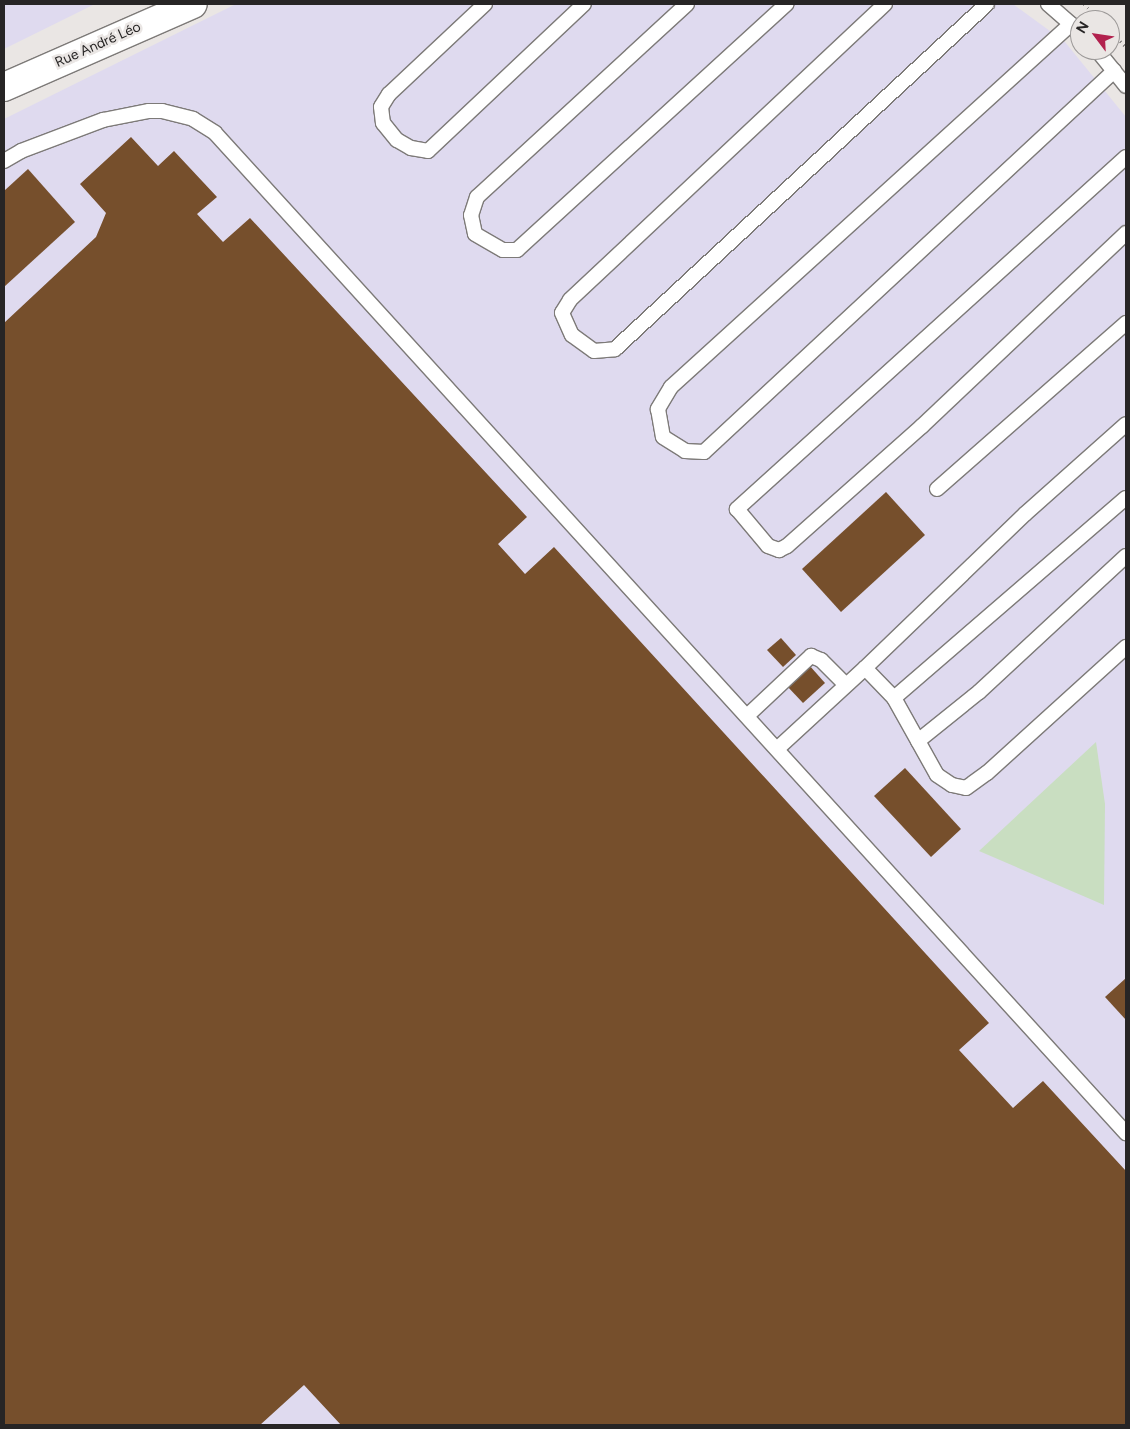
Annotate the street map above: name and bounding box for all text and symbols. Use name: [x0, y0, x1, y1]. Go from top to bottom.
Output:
north arrow: [1070, 10, 1120, 60]
street label: Rue André Léo: [53, 19, 143, 71]
text: N: [1072, 19, 1093, 37]

